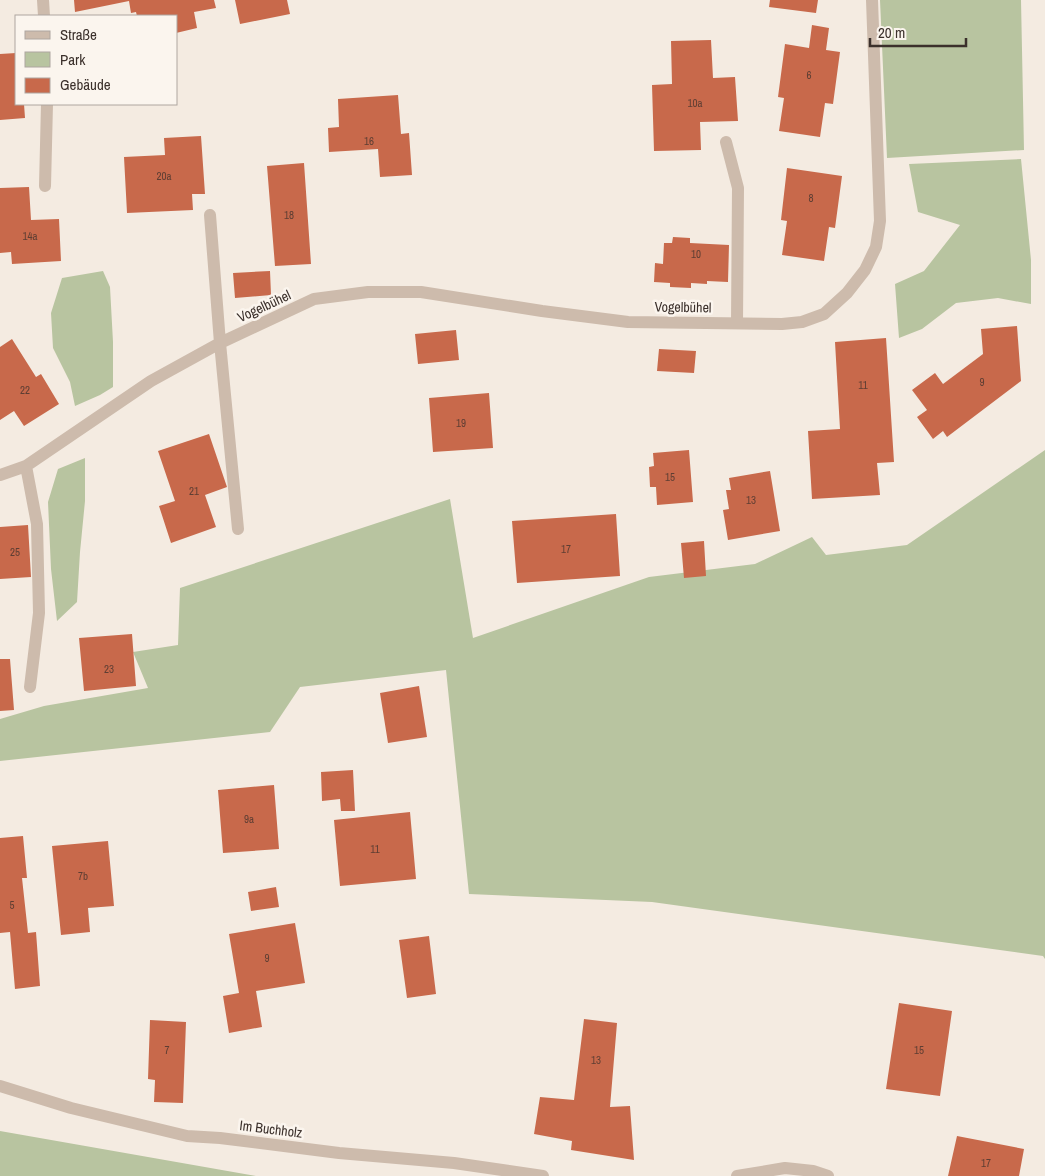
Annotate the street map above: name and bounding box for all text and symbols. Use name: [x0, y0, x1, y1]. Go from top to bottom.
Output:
legend: [15, 15, 178, 105]
scale bar: [870, 15, 966, 47]
text: 20 m: [878, 22, 905, 43]
text: Straße: [60, 24, 97, 45]
text: Park: [60, 49, 86, 70]
house number: 6: [806, 68, 812, 82]
text: Gebäude: [60, 74, 111, 95]
house number: 10a: [687, 96, 703, 110]
house number: 16: [364, 134, 374, 148]
house number: 20a: [156, 169, 172, 183]
house number: 8: [808, 191, 814, 205]
house number: 18: [284, 208, 294, 222]
house number: 14a: [22, 229, 38, 243]
house number: 10: [691, 247, 701, 261]
street label: Vogelbühel: [234, 286, 294, 326]
street label: Vogelbühel: [654, 298, 712, 316]
house number: 9: [979, 375, 985, 389]
house number: 11: [858, 378, 868, 392]
house number: 22: [20, 383, 30, 397]
house number: 19: [456, 416, 466, 430]
house number: 15: [665, 470, 675, 484]
house number: 21: [189, 484, 199, 498]
house number: 13: [746, 493, 756, 507]
house number: 17: [561, 542, 571, 556]
house number: 25: [10, 545, 20, 559]
house number: 23: [104, 662, 114, 676]
house number: 9a: [244, 812, 254, 826]
house number: 11: [370, 842, 380, 856]
house number: 7b: [78, 869, 88, 883]
house number: 5: [9, 898, 15, 912]
house number: 9: [264, 951, 270, 965]
house number: 7: [164, 1043, 170, 1057]
house number: 15: [914, 1043, 924, 1057]
house number: 13: [591, 1053, 601, 1067]
street label: Im Buchholz: [239, 1116, 304, 1142]
house number: 17: [981, 1156, 991, 1170]

